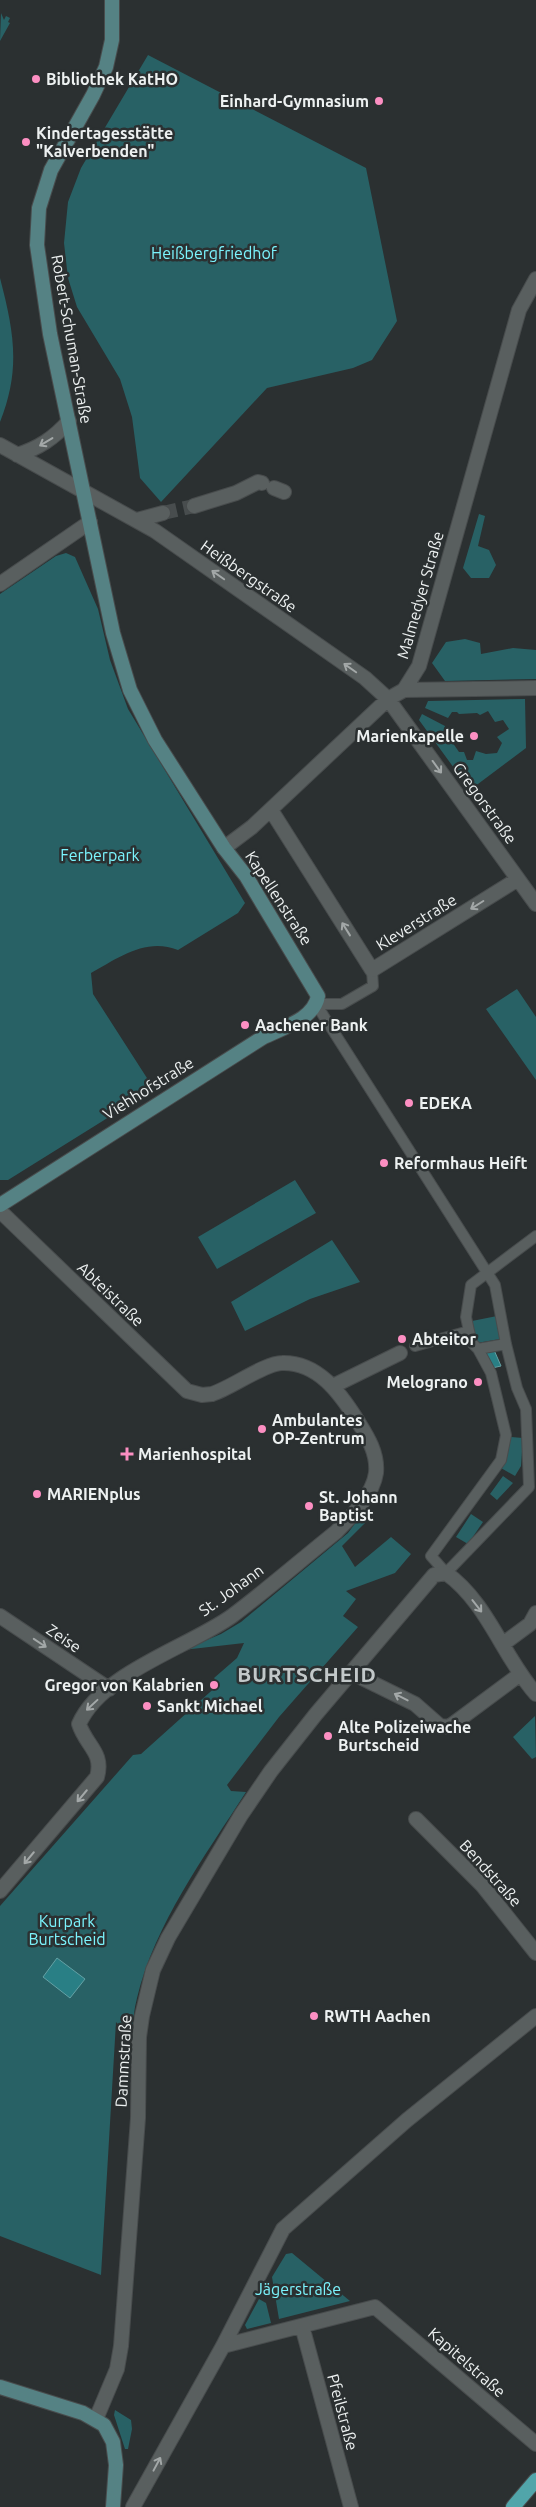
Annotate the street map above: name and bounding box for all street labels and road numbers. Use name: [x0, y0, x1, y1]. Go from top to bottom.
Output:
street label: Robert-Schuman-Straße: [48, 253, 96, 425]
street label: Malmedyer Straße: [393, 529, 447, 661]
street label: Heißbergstraße: [198, 536, 300, 616]
street label: Gregorstraße: [449, 759, 521, 847]
street label: Kapellenstraße: [242, 848, 316, 948]
street label: Kleverstraße: [372, 890, 460, 954]
street label: Viehhofstraße: [100, 1053, 196, 1123]
street label: Abteistraße: [74, 1258, 148, 1330]
street label: St. Johann: [195, 1561, 267, 1619]
street label: Zeise: [43, 1620, 85, 1656]
street label: Bendstraße: [456, 1836, 526, 1910]
street label: Dammstraße: [112, 2014, 134, 2108]
street label: Kapitelstraße: [425, 2324, 509, 2400]
street label: Pfeilstraße: [324, 2372, 362, 2452]

